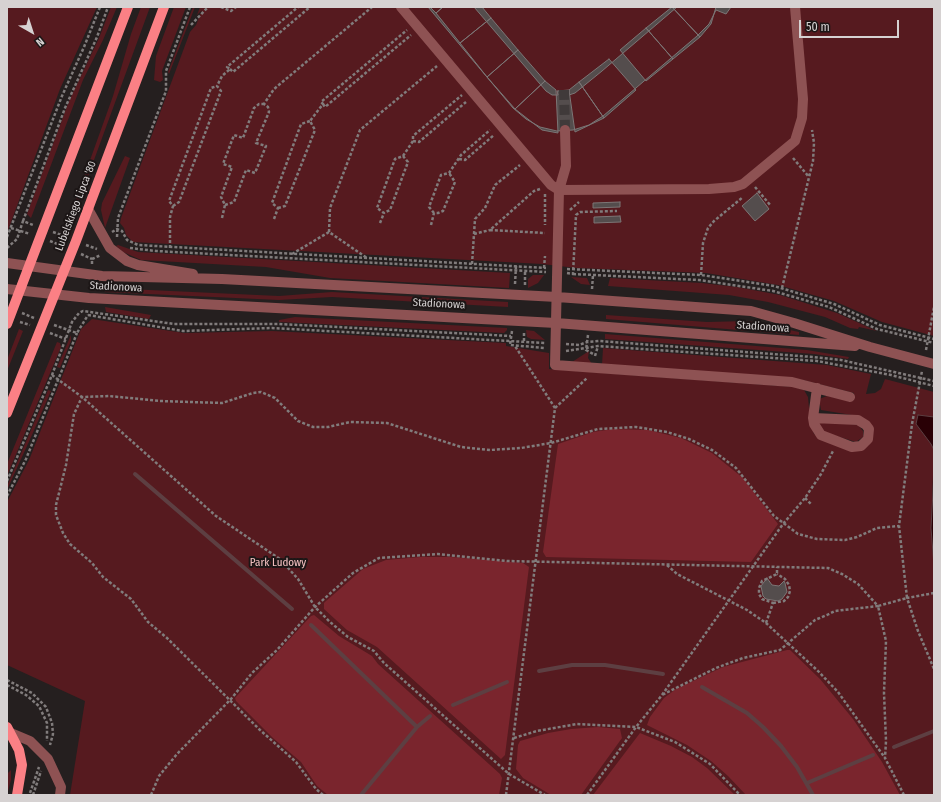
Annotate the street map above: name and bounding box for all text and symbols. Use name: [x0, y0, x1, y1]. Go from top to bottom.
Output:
north arrow: [12, 12, 52, 52]
scale bar: [801, 12, 901, 38]
text: 50 m: [806, 20, 830, 34]
text: N: [33, 35, 47, 49]
street label: Lubelskiego Lipca '80: [53, 159, 99, 253]
street label: Stadionowa: [89, 279, 143, 295]
street label: Stadionowa: [412, 296, 466, 312]
street label: Stadionowa: [736, 319, 790, 335]
park label: Park Ludowy: [250, 556, 306, 570]

